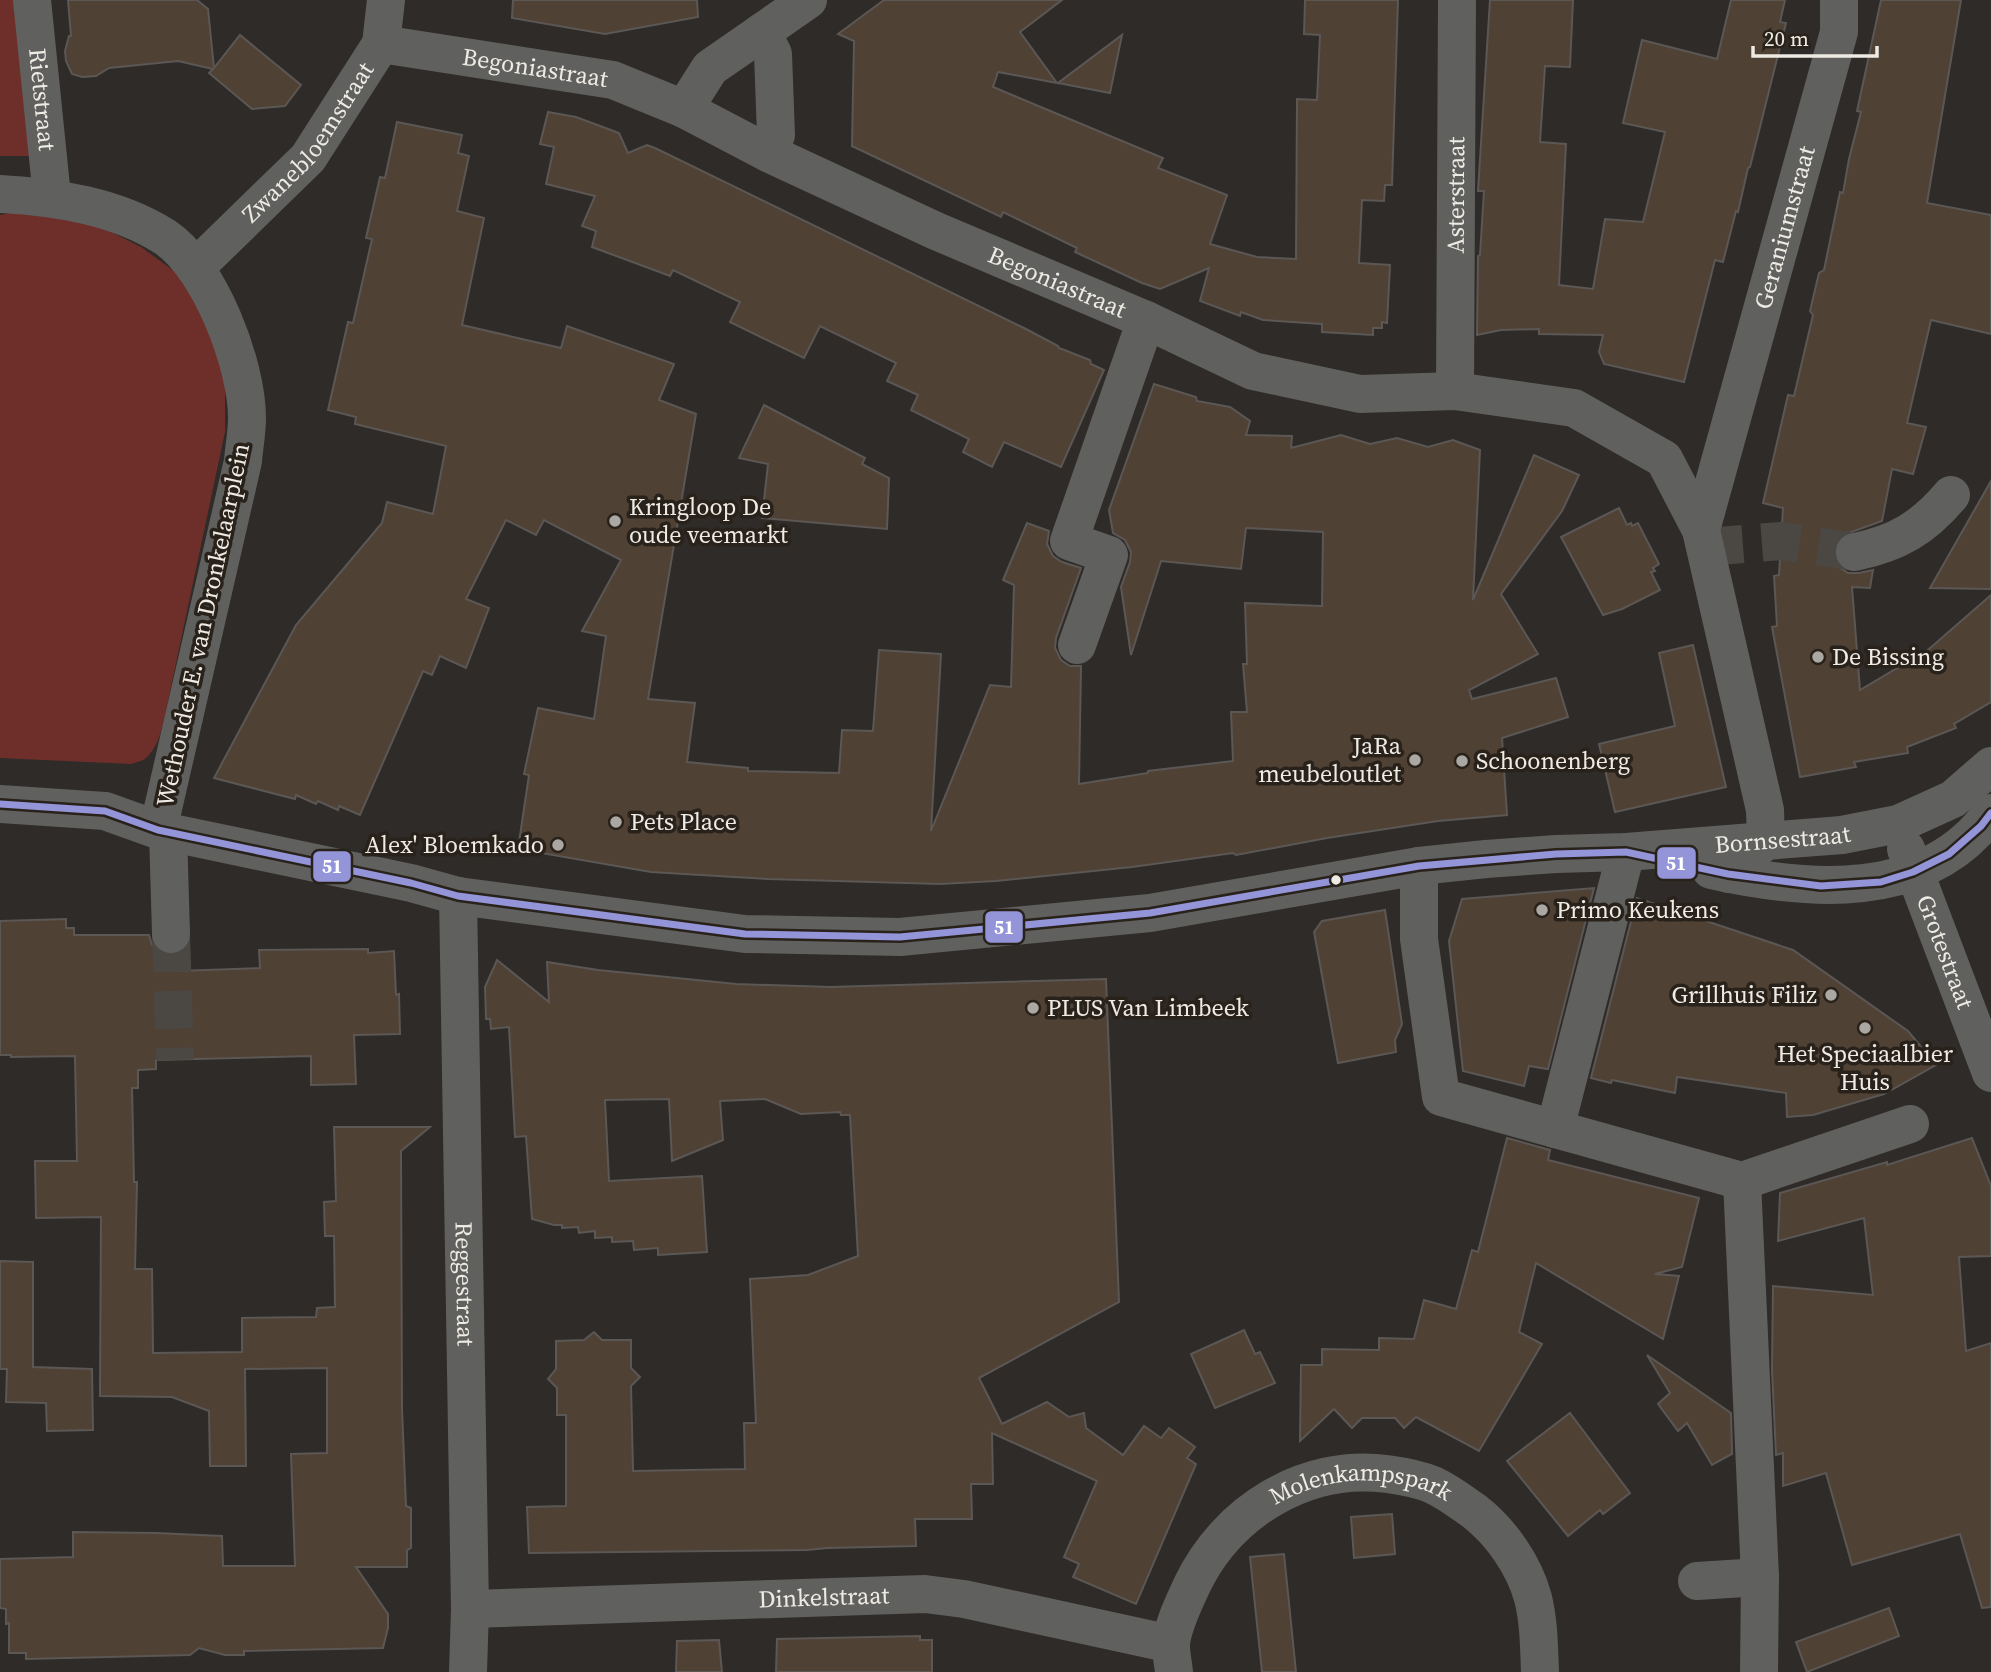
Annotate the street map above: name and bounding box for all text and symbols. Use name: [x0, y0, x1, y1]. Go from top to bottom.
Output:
scale bar: [1753, 14, 1877, 58]
text: 20 m: [1764, 24, 1809, 53]
street label: Begoniastraat: [460, 40, 611, 95]
street label: Rietstraat: [21, 46, 64, 153]
street label: Zwanebloemstraat: [234, 55, 381, 230]
street label: Asterstraat: [1439, 136, 1472, 253]
street label: Geraniumstraat: [1746, 142, 1823, 313]
street label: Begoniastraat: [983, 238, 1132, 326]
street label: Wethouder E. van Dronkelaarplein: [148, 440, 257, 810]
place label: Kringloop De oude veemarkt: [629, 490, 788, 551]
marker: Kringloop De oude veemarkt: [607, 513, 623, 529]
place label: De Bissing: [1832, 640, 1944, 673]
marker: De Bissing: [1810, 649, 1826, 665]
place label: JaRa meubeloutlet: [1258, 729, 1402, 790]
place label: Schoonenberg: [1476, 744, 1630, 777]
marker: JaRa meubeloutlet: [1407, 752, 1423, 768]
marker: Schoonenberg: [1454, 753, 1470, 769]
place label: Pets Place: [630, 805, 737, 838]
marker: Pets Place: [608, 814, 624, 830]
street label: Bornsestraat: [1713, 817, 1853, 861]
place label: Alex' Bloemkado: [365, 828, 544, 861]
marker: Alex' Bloemkado: [550, 837, 566, 853]
line badge: 51: [1656, 846, 1697, 880]
line badge: 51: [312, 850, 352, 883]
text: 51: [1666, 850, 1686, 876]
text: 51: [322, 853, 342, 879]
unlabelled marker: [1329, 873, 1343, 887]
street label: Grotestraat: [1909, 890, 1982, 1014]
place label: Primo Keukens: [1556, 893, 1719, 926]
marker: Primo Keukens: [1534, 902, 1550, 918]
line badge: 51: [984, 910, 1024, 944]
text: 51: [994, 914, 1014, 940]
place label: Grillhuis Filiz: [1672, 978, 1817, 1011]
marker: Grillhuis Filiz: [1823, 987, 1839, 1003]
place label: PLUS Van Limbeek: [1047, 991, 1250, 1024]
marker: PLUS Van Limbeek: [1025, 1000, 1041, 1016]
marker: Het Speciaalbier Huis: [1857, 1020, 1873, 1036]
place label: Het Speciaalbier Huis: [1777, 1037, 1953, 1098]
street label: Reggestraat: [447, 1221, 483, 1347]
text: Molenkampspark: [1263, 1455, 1460, 1512]
street label: Molenkampspark: [1267, 1487, 1455, 1519]
street label: Dinkelstraat: [758, 1578, 890, 1615]

